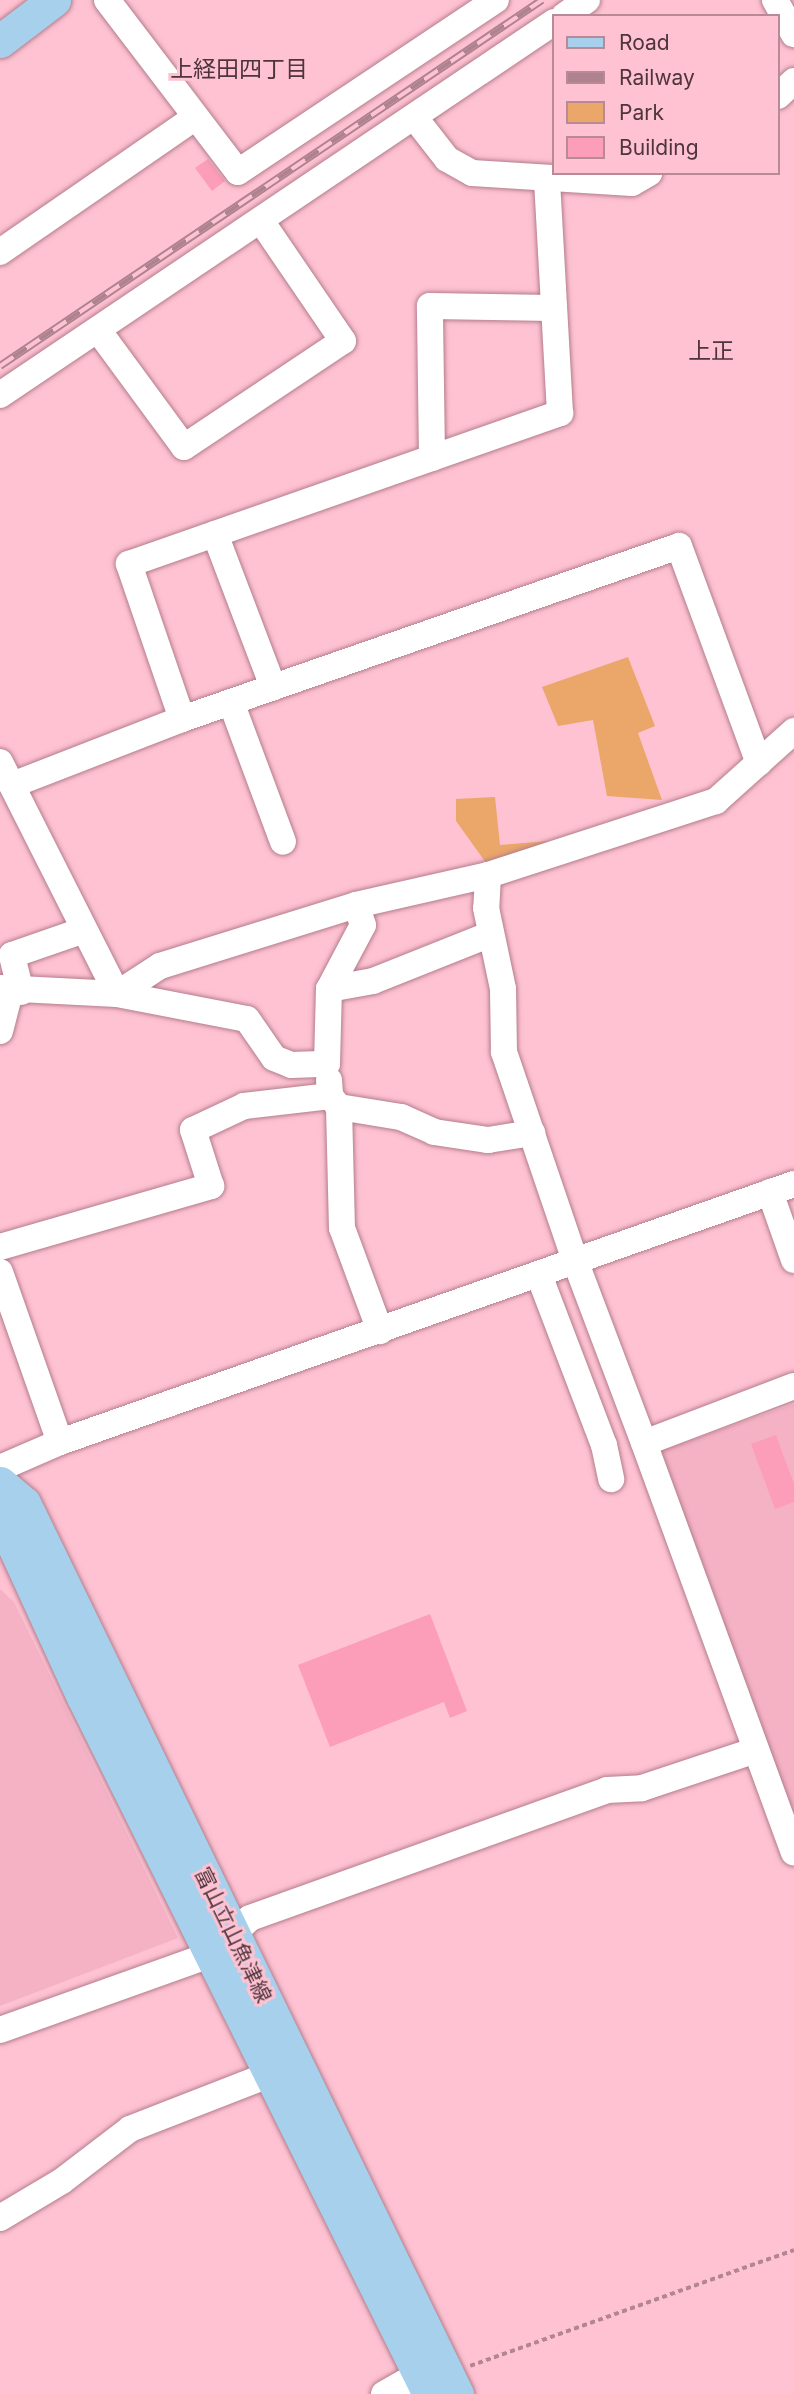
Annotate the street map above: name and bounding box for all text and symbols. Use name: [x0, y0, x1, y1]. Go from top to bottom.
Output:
legend: [552, 14, 780, 175]
text: Road: [619, 30, 670, 55]
district label: 上経田四丁目: [170, 55, 308, 83]
text: Railway: [619, 65, 695, 90]
text: Park: [619, 100, 664, 125]
text: Building: [619, 135, 699, 160]
district label: 上正: [688, 337, 734, 365]
street label: 富山立山魚津線: [189, 1863, 277, 2007]

